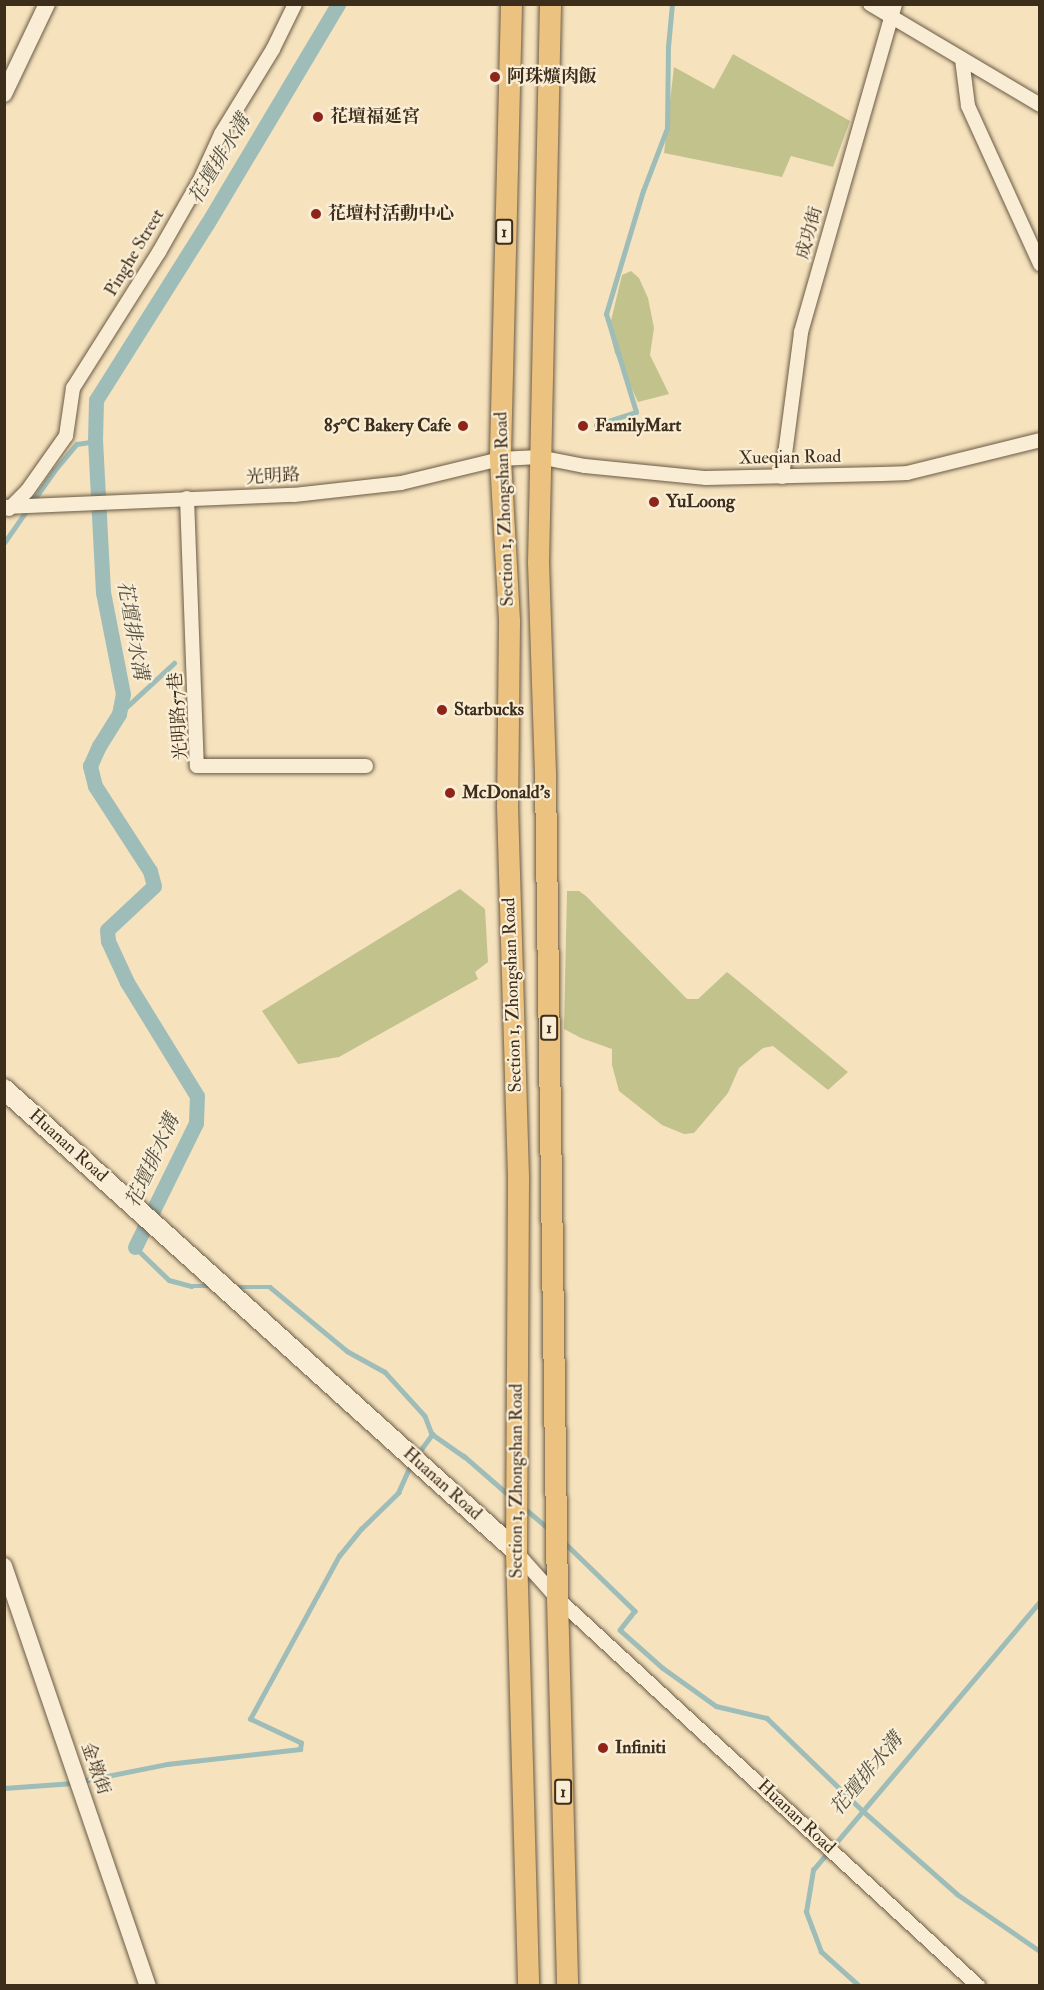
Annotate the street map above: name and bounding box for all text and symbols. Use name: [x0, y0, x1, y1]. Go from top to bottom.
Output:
place label: 阿珠爌肉飯: [507, 66, 597, 88]
marker: 阿珠爌肉飯: [488, 70, 502, 84]
place label: 花壇福延宮: [330, 106, 420, 128]
water label: 花壇排水溝: [183, 110, 255, 208]
marker: 花壇福延宮: [311, 110, 325, 124]
place label: 花壇村活動中心: [328, 203, 454, 225]
street label: 成功街: [792, 204, 828, 262]
street label: Pinghe Street: [101, 206, 169, 300]
marker: 花壇村活動中心: [309, 207, 323, 221]
road number: 1: [495, 219, 513, 245]
street label: Section 1, Zhongshan Road: [491, 411, 519, 607]
place label: 85°C Bakery Cafe: [324, 415, 451, 437]
place label: FamilyMart: [595, 415, 681, 437]
marker: 85°C Bakery Cafe: [456, 419, 470, 433]
marker: FamilyMart: [576, 419, 590, 433]
street label: Xueqian Road: [738, 446, 842, 470]
street label: 光明路: [245, 465, 301, 489]
place label: YuLoong: [666, 491, 735, 513]
marker: YuLoong: [647, 495, 661, 509]
water label: 花壇排水溝: [112, 579, 154, 681]
street label: 光明路57巷: [165, 671, 193, 761]
place label: Starbucks: [454, 699, 524, 721]
marker: Starbucks: [435, 703, 449, 717]
place label: McDonald's: [462, 782, 550, 804]
marker: McDonald's: [443, 786, 457, 800]
street label: Section 1, Zhongshan Road: [499, 897, 527, 1093]
road number: 1: [540, 1015, 558, 1041]
street label: Huanan Road: [24, 1105, 112, 1187]
water label: 花壇排水溝: [120, 1111, 184, 1211]
street label: Section 1, Zhongshan Road: [506, 1384, 528, 1578]
street label: Huanan Road: [398, 1443, 486, 1525]
water label: 花壇排水溝: [825, 1728, 907, 1820]
place label: Infiniti: [615, 1737, 666, 1759]
street label: 金墩街: [76, 1740, 114, 1798]
marker: Infiniti: [596, 1741, 610, 1755]
street label: Huanan Road: [753, 1775, 839, 1859]
road number: 1: [554, 1779, 572, 1805]

